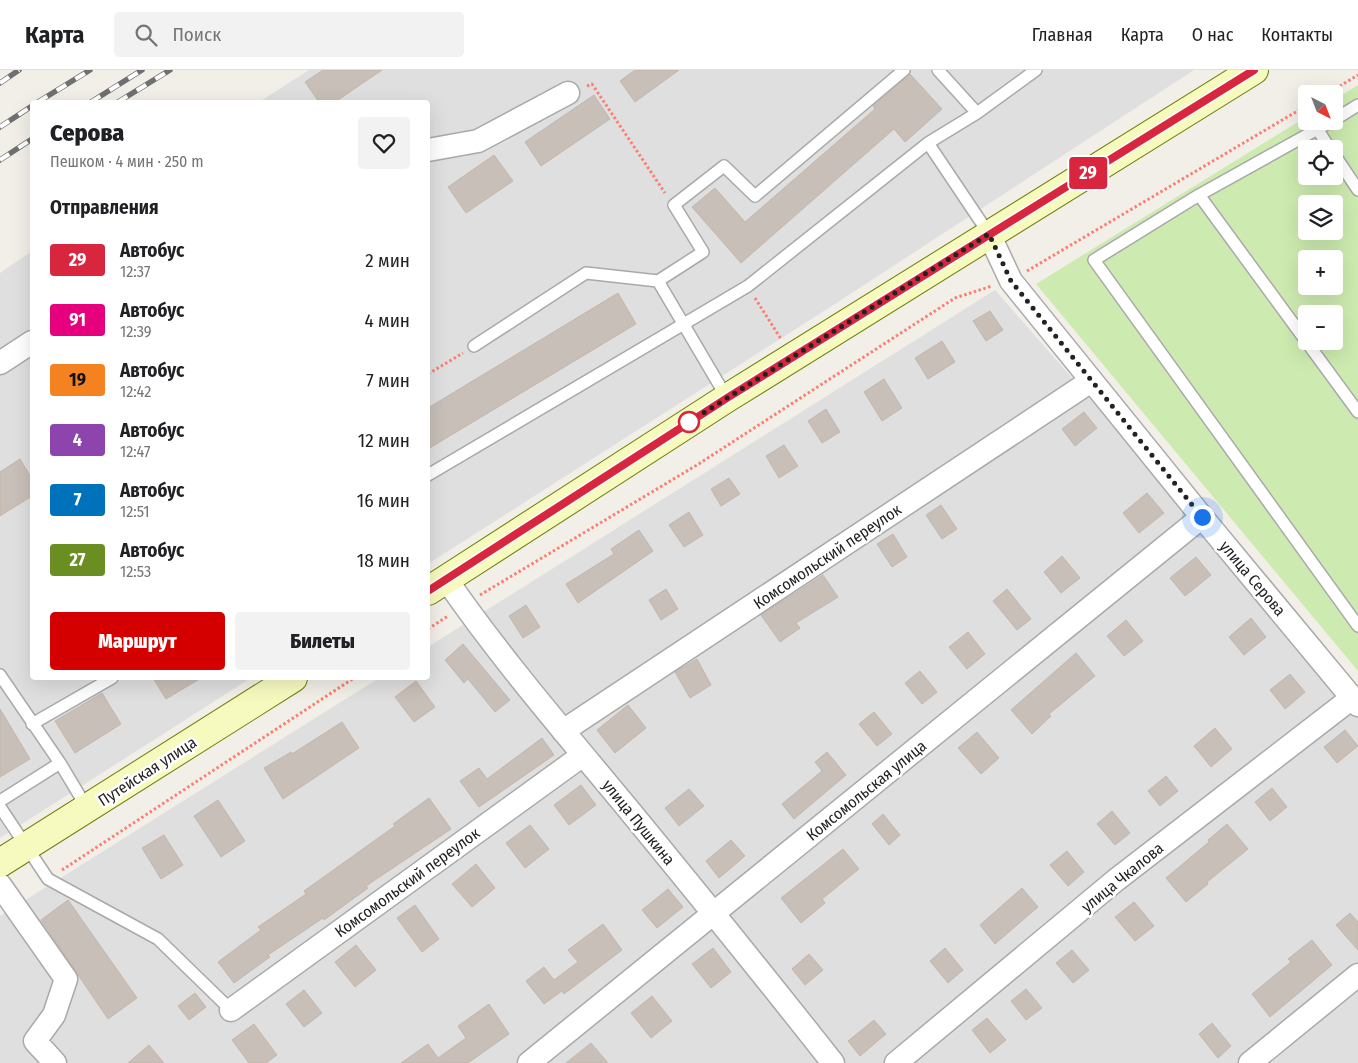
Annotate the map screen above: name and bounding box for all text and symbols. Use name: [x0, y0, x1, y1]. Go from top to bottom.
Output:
search box: [114, 12, 464, 57]
text: Карта: [25, 21, 84, 49]
icon: search: [132, 21, 160, 49]
text: Поиск: [172, 23, 221, 46]
text: Главная: [1032, 24, 1093, 46]
text: Карта: [1121, 24, 1164, 46]
text: О нас: [1192, 24, 1233, 46]
text: Контакты: [1261, 24, 1333, 46]
north arrow: [1298, 85, 1342, 130]
map controls: [1298, 85, 1343, 350]
button: heart: [358, 117, 410, 169]
text: Серова: [50, 119, 124, 147]
button: locate: [1298, 140, 1343, 185]
text: Пешком · 4 мин · 250 m: [50, 152, 203, 171]
line badge: 29: [1066, 157, 1110, 189]
text: 29: [1079, 162, 1097, 184]
button: layers: [1298, 195, 1343, 240]
text: Отправления: [50, 196, 159, 219]
text: Автобус: [120, 239, 184, 262]
text: 29: [69, 249, 86, 271]
text: 2 мин: [365, 249, 410, 272]
button: +: [1298, 250, 1343, 295]
text: 12:37: [120, 262, 150, 281]
text: Автобус: [120, 299, 184, 322]
button: −: [1298, 305, 1343, 350]
text: 91: [69, 309, 86, 331]
text: 4 мин: [364, 309, 410, 332]
text: 12:39: [120, 322, 152, 341]
text: Автобус: [120, 359, 184, 382]
text: 19: [69, 369, 86, 391]
text: 7 мин: [366, 369, 410, 392]
text: 12:42: [120, 382, 151, 401]
unlabelled marker: [678, 411, 700, 433]
text: Автобус: [120, 419, 184, 442]
text: 4: [73, 429, 82, 451]
text: 12 мин: [358, 429, 410, 452]
text: 12:47: [120, 442, 151, 461]
text: Автобус: [120, 479, 184, 502]
text: 7: [74, 489, 81, 511]
text: 16 мин: [357, 489, 410, 512]
street label: Комсомольский переулок: [750, 500, 905, 613]
text: 12:51: [120, 502, 150, 521]
your location: [1190, 505, 1215, 530]
street label: улица Серова: [1216, 537, 1290, 620]
text: Автобус: [120, 539, 184, 562]
text: 27: [70, 549, 85, 571]
text: 18 мин: [357, 549, 410, 572]
text: 12:53: [120, 562, 151, 581]
button: Маршрут: [50, 612, 225, 670]
button: Билеты: [235, 612, 410, 670]
street label: Путейская улица: [95, 733, 200, 810]
street label: Комсомольская улица: [803, 736, 930, 845]
street label: улица Пушкина: [598, 776, 679, 869]
street label: Комсомольский переулок: [331, 823, 484, 941]
street label: улица Чкалова: [1077, 838, 1167, 916]

